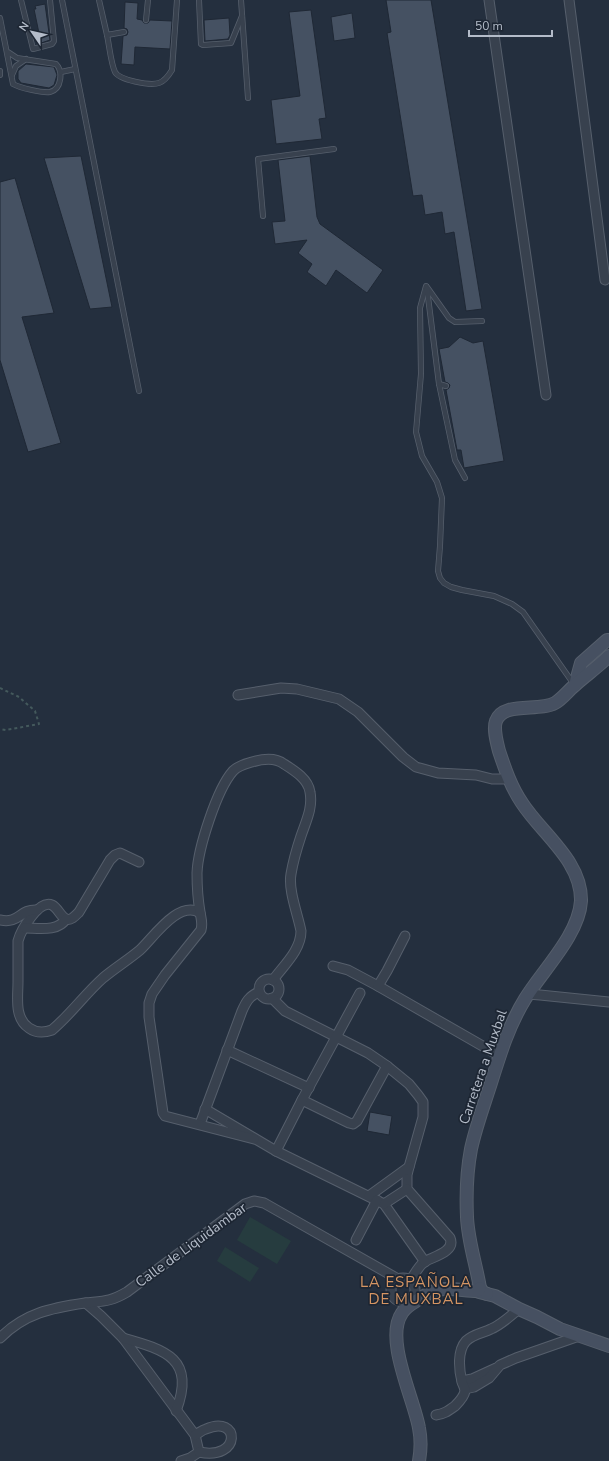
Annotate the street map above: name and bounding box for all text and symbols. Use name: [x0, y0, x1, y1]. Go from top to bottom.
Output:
north arrow: [12, 12, 52, 52]
scale bar: [469, 12, 552, 38]
text: 50 m: [475, 18, 503, 34]
text: N: [16, 19, 33, 34]
street label: Carretera a Muxbal: [454, 1006, 512, 1127]
street label: Calle de Liquidambar: [131, 1198, 251, 1292]
district label: LA ESPAÑOLA DE MUXBAL: [360, 1272, 472, 1309]

